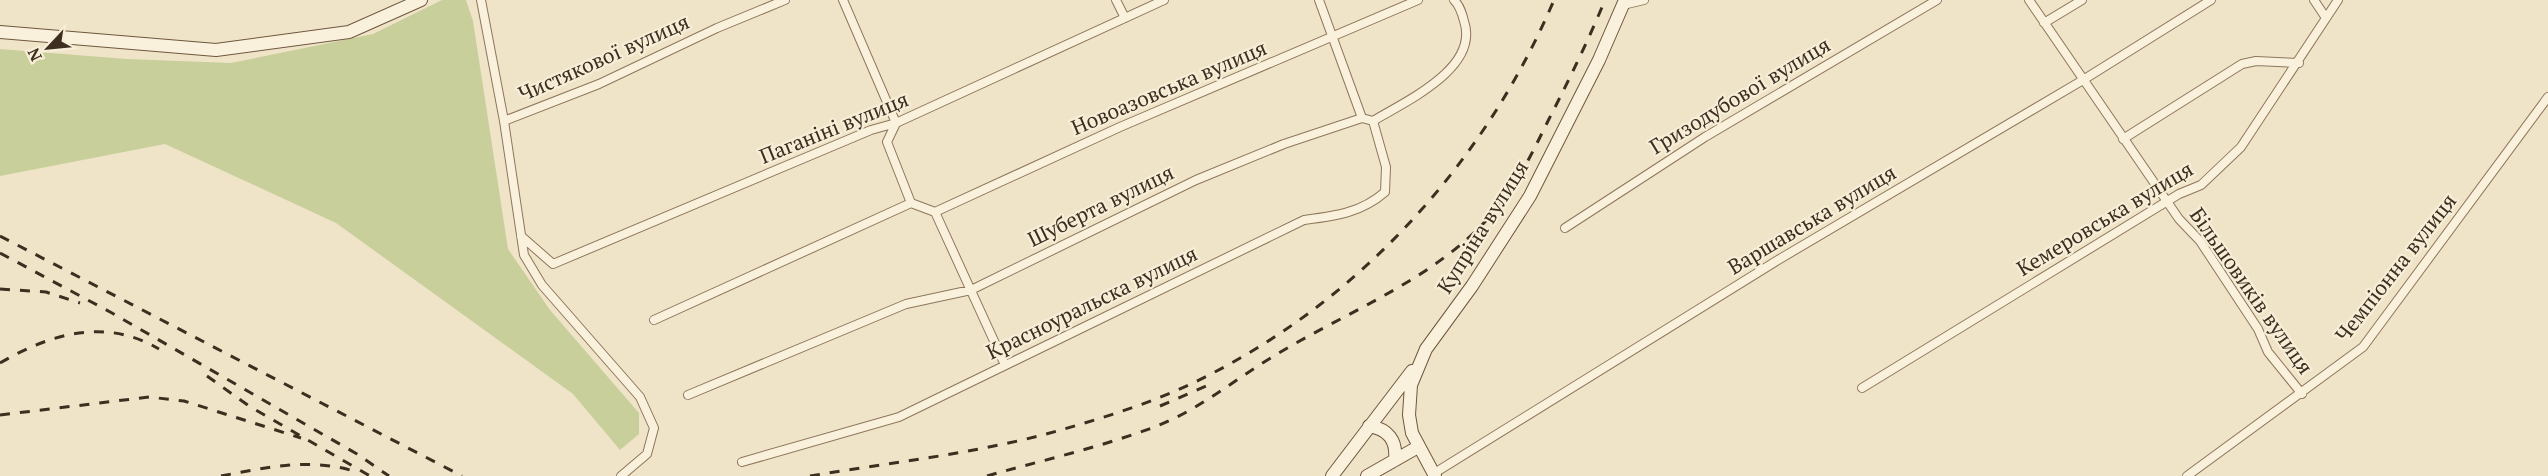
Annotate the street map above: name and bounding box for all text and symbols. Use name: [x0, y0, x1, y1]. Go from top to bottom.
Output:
street label: Чистякової вулиця: [514, 7, 693, 107]
north arrow: [18, 18, 78, 78]
street label: Гризодубової вулиця: [1644, 30, 1835, 160]
street label: Новоазовська вулиця: [1067, 33, 1271, 141]
text: N: [22, 44, 47, 65]
street label: Паганіні вулиця: [755, 84, 912, 170]
street label: Кемеровська вулиця: [2011, 154, 2198, 282]
street label: Купріна вулиця: [1430, 155, 1534, 298]
street label: Шуберта вулиця: [1023, 158, 1178, 253]
street label: Варшавська вулиця: [1722, 158, 1901, 280]
street label: Чемпіонна вулиця: [2328, 187, 2462, 347]
street label: Більшовиків вулиця: [2184, 202, 2320, 379]
street label: Красноуральска вулиця: [981, 239, 1202, 365]

